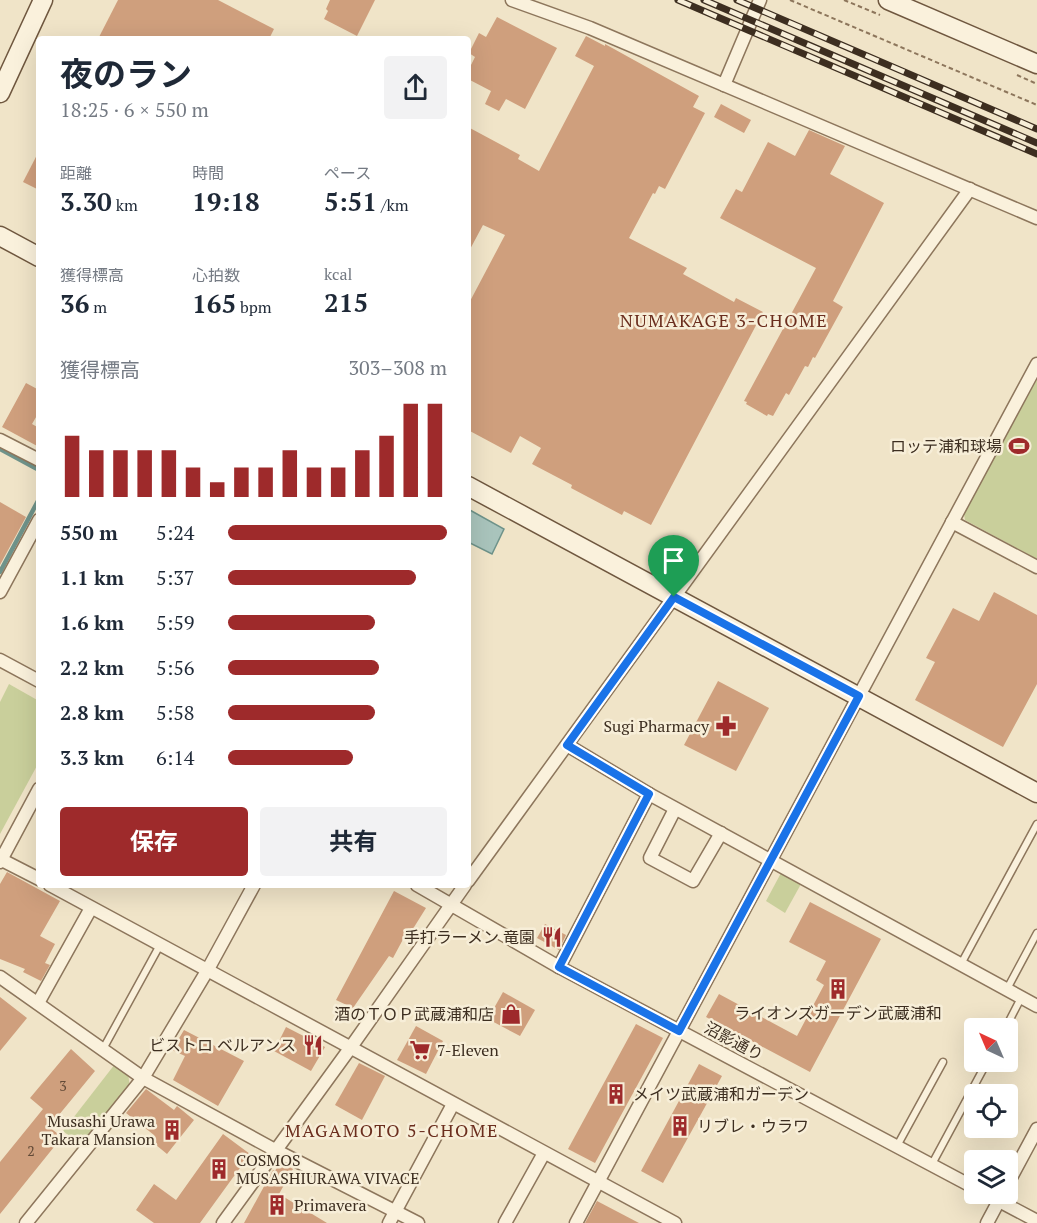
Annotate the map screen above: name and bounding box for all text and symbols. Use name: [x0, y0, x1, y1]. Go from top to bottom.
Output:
text: 夜のラン: [60, 52, 192, 95]
button: share: [384, 56, 447, 119]
text: 18:25 · 6 × 550 m: [60, 96, 209, 123]
text: 距離: [60, 162, 92, 184]
text: 時間: [192, 162, 224, 184]
text: ペース: [324, 162, 371, 184]
text: 3.30: [60, 184, 112, 218]
text: 19:18: [192, 184, 260, 218]
text: 5:51: [324, 184, 377, 218]
text: km: [112, 194, 138, 216]
text: /km: [377, 194, 408, 216]
text: kcal: [324, 263, 352, 285]
text: 獲得標高: [60, 264, 124, 286]
text: 心拍数: [192, 264, 240, 286]
text: 215: [324, 285, 368, 319]
text: 36: [60, 286, 89, 320]
text: 165: [192, 286, 236, 320]
text: m: [89, 296, 107, 318]
text: bpm: [236, 296, 272, 318]
district label: NUMAKAGE 3-CHOME: [620, 308, 828, 332]
text: 303–308 m: [348, 354, 447, 381]
text: 獲得標高: [60, 356, 140, 383]
sports icon: ロッテ浦和球場: [1007, 434, 1031, 458]
place label: ロッテ浦和球場: [890, 435, 1002, 457]
text: 550 m: [60, 519, 118, 546]
text: 5:24: [156, 519, 195, 546]
pin: [648, 535, 699, 597]
icon: arrive: [657, 544, 690, 577]
text: 1.1 km: [60, 564, 124, 591]
text: 5:37: [156, 564, 195, 591]
text: 1.6 km: [60, 609, 124, 636]
text: 5:59: [156, 609, 195, 636]
text: 2.2 km: [60, 654, 124, 681]
text: 5:56: [156, 654, 195, 681]
text: 2.8 km: [60, 699, 124, 726]
text: 5:58: [156, 699, 195, 726]
pharmacy icon: Sugi Pharmacy: [714, 714, 738, 738]
place label: Sugi Pharmacy: [604, 715, 710, 737]
text: 3.3 km: [60, 744, 124, 771]
text: 6:14: [156, 744, 195, 771]
button: 保存: [60, 807, 248, 876]
button: 共有: [260, 807, 447, 876]
restaurant icon: 手打ラーメン 竜園: [540, 925, 564, 949]
place label: 手打ラーメン 竜園: [404, 926, 535, 948]
building icon: ライオンズガーデン武蔵浦和: [826, 977, 850, 1001]
shop icon: 酒のＴＯＰ武蔵浦和店: [499, 1002, 523, 1026]
place label: ライオンズガーデン武蔵浦和: [734, 1002, 942, 1024]
place label: 酒のＴＯＰ武蔵浦和店: [334, 1003, 494, 1025]
street label: 沼影通り: [701, 1016, 767, 1066]
north arrow: [964, 1018, 1018, 1072]
map controls: [964, 1018, 1018, 1204]
restaurant icon: ビストロ ベルアンス: [301, 1033, 325, 1057]
place label: ビストロ ベルアンス: [149, 1034, 296, 1056]
supermarket icon: 7-Eleven: [408, 1038, 432, 1062]
place label: 7-Eleven: [437, 1039, 499, 1061]
house number: 3: [59, 1076, 67, 1095]
building icon: メイツ武蔵浦和ガーデン: [604, 1082, 628, 1106]
place label: メイツ武蔵浦和ガーデン: [633, 1083, 809, 1105]
button: locate: [964, 1084, 1018, 1138]
place label: Musashi Urawa Takara Mansion: [41, 1110, 155, 1150]
building icon: リブレ・ウラワ: [668, 1114, 692, 1138]
place label: リブレ・ウラワ: [697, 1115, 809, 1137]
building icon: Musashi Urawa Takara Mansion: [160, 1118, 184, 1142]
district label: MAGAMOTO 5-CHOME: [285, 1118, 499, 1142]
house number: 2: [27, 1141, 35, 1160]
place label: COSMOS MUSASHIURAWA VIVACE: [236, 1149, 420, 1189]
button: layers: [964, 1150, 1018, 1204]
building icon: COSMOS MUSASHIURAWA VIVACE: [207, 1157, 231, 1181]
building icon: Primavera: [265, 1193, 289, 1217]
place label: Primavera: [294, 1194, 366, 1216]

